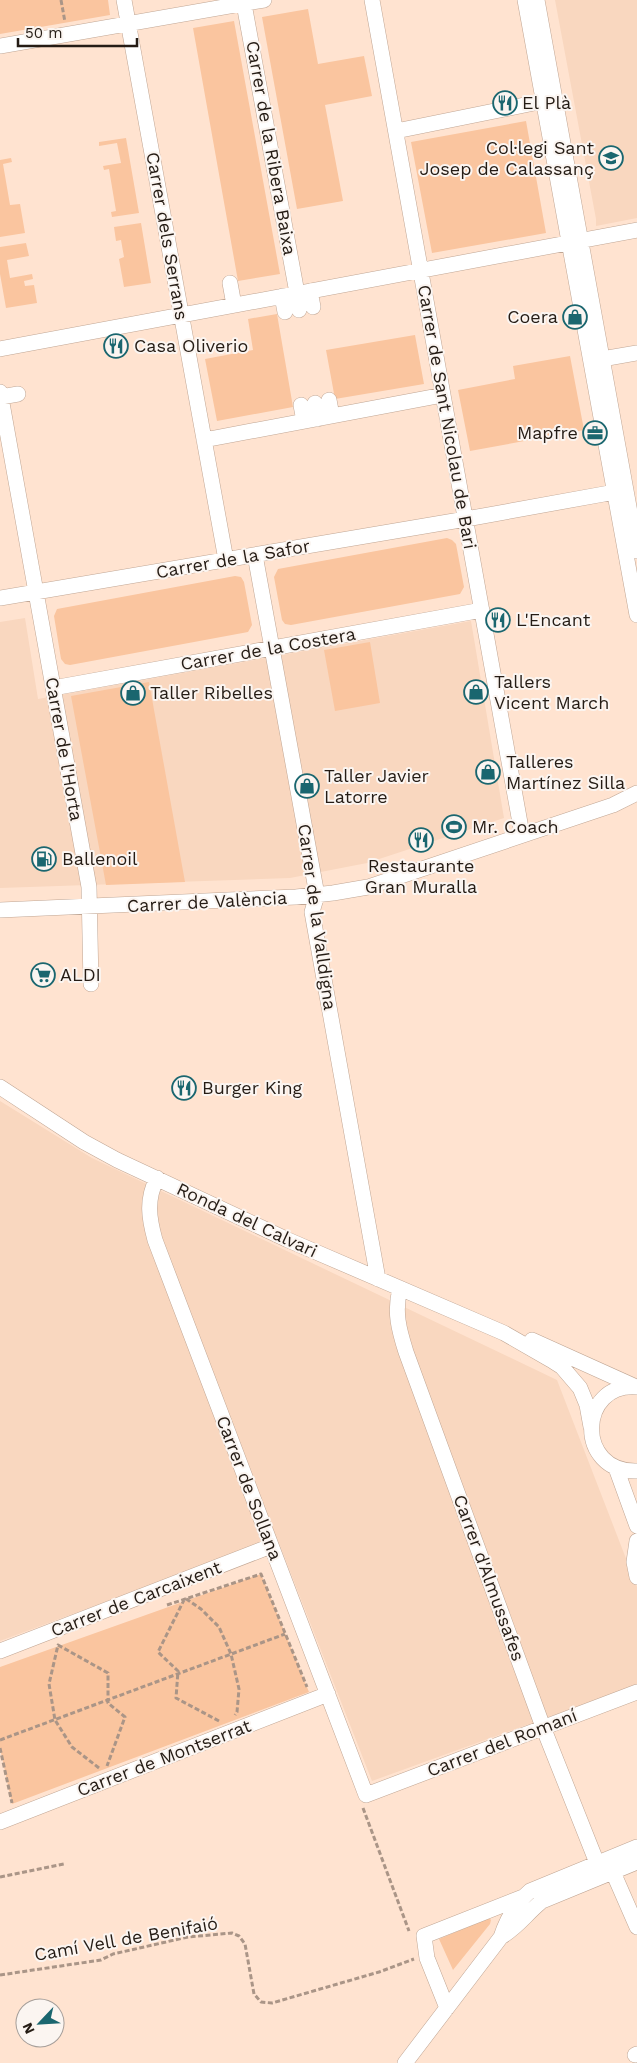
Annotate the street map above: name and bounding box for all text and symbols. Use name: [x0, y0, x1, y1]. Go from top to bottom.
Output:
scale bar: [18, 15, 136, 47]
text: 50 m: [25, 24, 62, 42]
street label: Carrer de la Ribera Baixa: [242, 39, 301, 257]
restaurant icon: El Plà: [492, 90, 518, 116]
place label: El Plà: [522, 92, 571, 113]
place label: Col·legi Sant Josep de Calassanç: [419, 137, 594, 179]
school or university icon: Col·legi Sant Josep de Calassanç: [598, 145, 624, 171]
street label: Carrer dels Serrans: [142, 150, 193, 322]
street label: Carrer de Sant Nicolau de Bari: [414, 283, 481, 551]
shop icon: Coera: [562, 304, 588, 330]
place label: Coera: [507, 306, 558, 327]
restaurant icon: Casa Oliverio: [103, 333, 129, 359]
place label: Casa Oliverio: [134, 335, 248, 356]
office icon: Mapfre: [582, 420, 608, 446]
place label: Mapfre: [517, 422, 578, 443]
street label: Carrer de la Safor: [154, 535, 312, 582]
restaurant icon: L'Encant: [485, 607, 511, 633]
place label: L'Encant: [516, 609, 591, 630]
street label: Carrer de la Costera: [179, 623, 357, 674]
place label: Tallers Vicent March: [494, 671, 609, 713]
street label: Carrer de l'Horta: [41, 675, 88, 823]
shop icon: Tallers Vicent March: [463, 679, 489, 705]
shop icon: Taller Ribelles: [120, 680, 146, 706]
place label: Taller Ribelles: [150, 682, 273, 703]
place label: Talleres Martínez Silla: [506, 751, 625, 793]
shop icon: Talleres Martínez Silla: [475, 759, 501, 785]
place label: Taller Javier Latorre: [324, 765, 429, 807]
shop icon: Taller Javier Latorre: [294, 773, 320, 799]
sports icon: Mr. Coach: [441, 814, 467, 840]
place label: Mr. Coach: [472, 816, 559, 837]
street label: Carrer de la Valldigna: [294, 822, 341, 1011]
restaurant icon: Restaurante Gran Muralla: [408, 827, 434, 853]
fuel station icon: Ballenoil: [31, 846, 57, 872]
place label: Ballenoil: [62, 848, 138, 869]
place label: Restaurante Gran Muralla: [365, 855, 477, 897]
street label: Carrer de València: [126, 887, 288, 916]
supermarket icon: ALDI: [30, 962, 56, 988]
place label: ALDI: [60, 964, 101, 985]
restaurant icon: Burger King: [171, 1075, 197, 1101]
place label: Burger King: [202, 1077, 303, 1098]
street label: Ronda del Calvari: [174, 1178, 321, 1261]
street label: Carrer de Sollana: [212, 1413, 287, 1563]
street label: Carrer d'Almussafes: [450, 1492, 529, 1664]
street label: Carrer de Carcaixent: [48, 1556, 225, 1641]
street label: Carrer del Romaní: [424, 1704, 580, 1781]
street label: Carrer de Montserrat: [74, 1715, 254, 1800]
street label: Camí Vell de Benifaió: [33, 1912, 219, 1965]
north arrow: [15, 1998, 65, 2048]
text: N: [19, 2020, 38, 2037]

